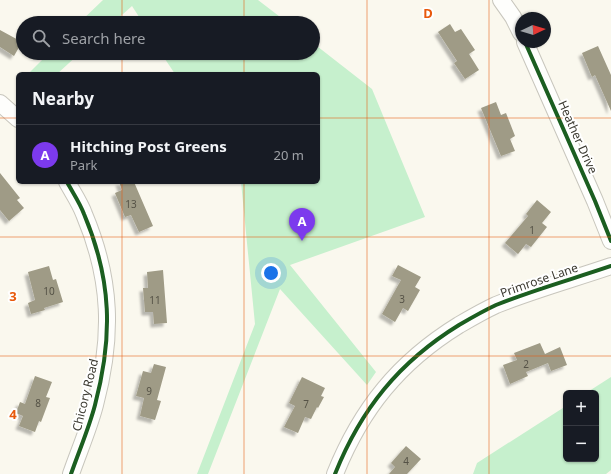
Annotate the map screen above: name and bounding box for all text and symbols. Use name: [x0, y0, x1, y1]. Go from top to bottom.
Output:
text: D: [423, 4, 433, 22]
north arrow: [515, 12, 551, 48]
search box: [16, 16, 320, 60]
icon: search: [30, 27, 52, 49]
text: Search here: [62, 28, 145, 48]
text: Nearby: [32, 87, 94, 110]
street label: Heather Drive: [554, 98, 602, 177]
text: Hitching Post Greens: [70, 136, 227, 156]
text: A: [41, 146, 50, 164]
text: 20 m: [274, 146, 304, 164]
text: Park: [70, 156, 97, 174]
house number: 13: [125, 197, 137, 211]
pin: A: [289, 208, 315, 241]
house number: 1: [529, 223, 535, 237]
street label: Primrose Lane: [498, 259, 580, 301]
your location: [261, 263, 281, 283]
house number: 10: [43, 284, 55, 298]
text: 3: [9, 287, 17, 305]
house number: 3: [399, 292, 405, 306]
house number: 11: [149, 293, 161, 307]
street label: Chicory Road: [68, 357, 102, 433]
house number: 2: [523, 357, 529, 371]
house number: 9: [146, 384, 152, 398]
map controls: [563, 390, 599, 462]
button: +: [563, 390, 599, 426]
house number: 8: [35, 396, 41, 410]
house number: 7: [303, 397, 309, 411]
text: 4: [9, 405, 17, 423]
button: −: [563, 426, 599, 462]
house number: 4: [403, 454, 409, 468]

